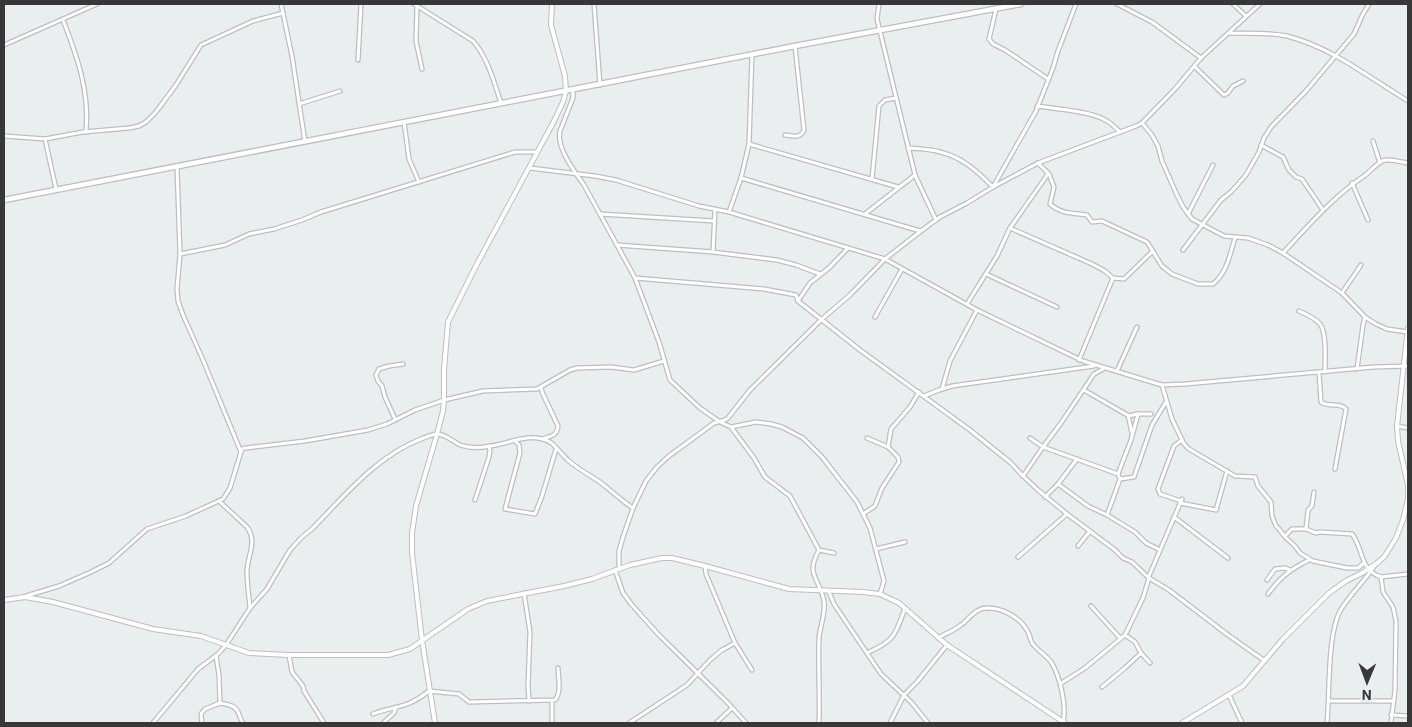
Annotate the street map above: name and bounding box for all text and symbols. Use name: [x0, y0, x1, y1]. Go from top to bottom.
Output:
north arrow: [1342, 657, 1392, 707]
text: N: [1362, 687, 1372, 703]

